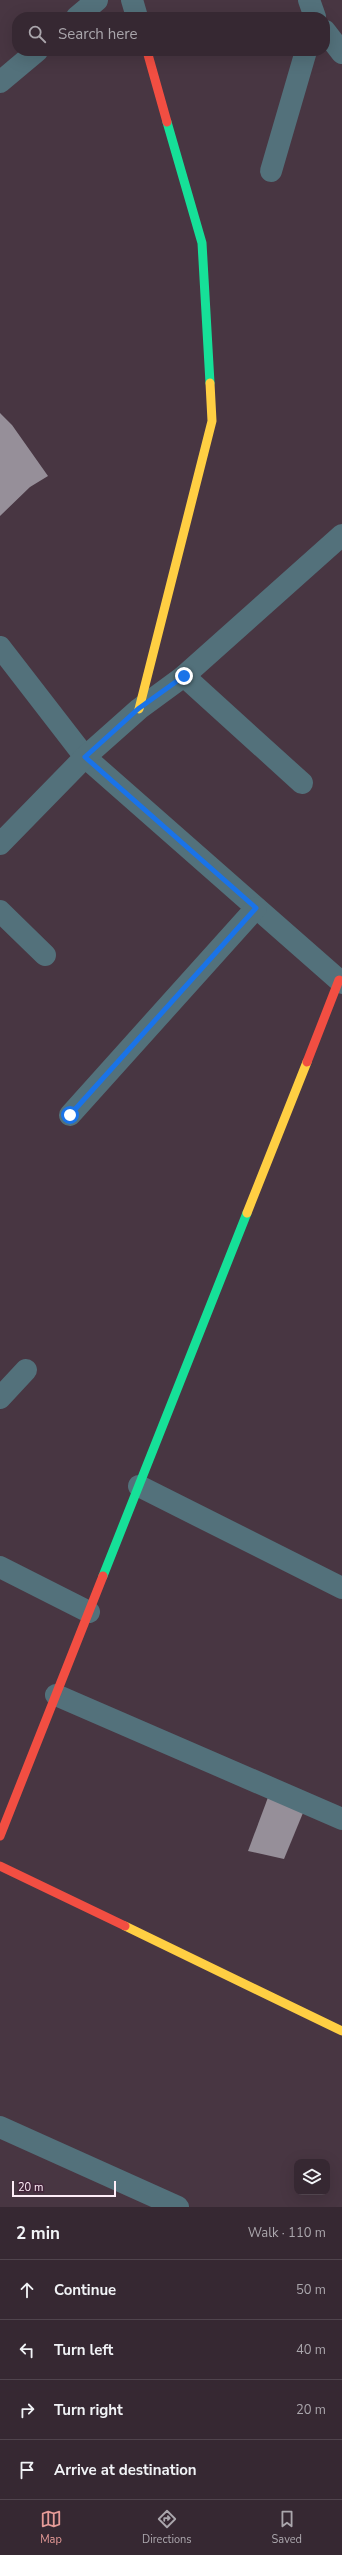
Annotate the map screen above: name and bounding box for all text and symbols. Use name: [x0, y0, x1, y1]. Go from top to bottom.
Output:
search box: [12, 12, 330, 56]
icon: search: [26, 23, 48, 45]
text: Search here: [58, 24, 138, 44]
route end: [175, 667, 193, 685]
route start: [61, 1106, 79, 1124]
map controls: [294, 2159, 330, 2195]
button: layers: [294, 2159, 330, 2195]
scale bar: [12, 2179, 116, 2198]
text: 20 m: [18, 2180, 43, 2195]
text: 2 min: [16, 2222, 60, 2245]
text: Walk · 110 m: [248, 2224, 326, 2242]
icon: ahead: [16, 2279, 38, 2301]
text: Continue: [54, 2280, 116, 2300]
text: 50 m: [296, 2281, 326, 2299]
icon: left: [16, 2339, 38, 2361]
text: Turn left: [54, 2340, 113, 2360]
text: 40 m: [296, 2341, 326, 2359]
icon: right: [16, 2399, 38, 2421]
text: Turn right: [54, 2400, 123, 2420]
text: 20 m: [296, 2401, 326, 2419]
icon: arrive: [16, 2459, 38, 2481]
text: Arrive at destination: [54, 2460, 197, 2480]
tab: Map: [40, 2508, 62, 2547]
tab: Directions: [142, 2508, 192, 2547]
tab: Saved: [272, 2508, 302, 2547]

